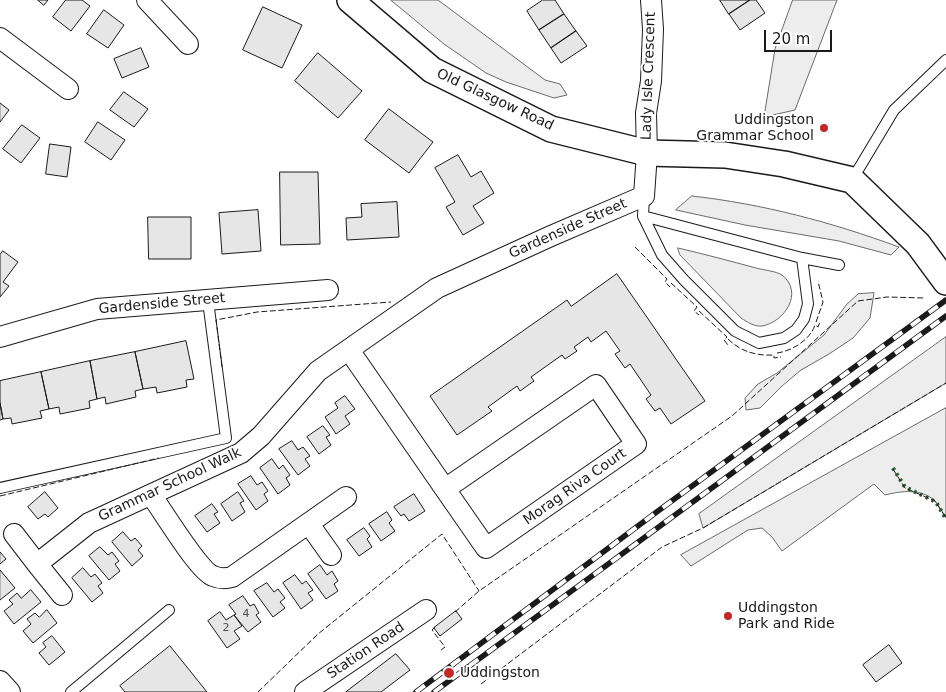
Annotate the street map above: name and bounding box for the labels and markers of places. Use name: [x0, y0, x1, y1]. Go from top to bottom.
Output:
place label: Uddingston Grammar School: [696, 112, 814, 144]
marker: Uddingston Grammar School: [818, 122, 830, 134]
place label: Uddingston Park and Ride: [738, 600, 835, 632]
marker: Uddingston Park and Ride: [722, 610, 734, 622]
place label: Uddingston: [460, 665, 540, 681]
marker: Uddingston: [442, 666, 456, 680]

